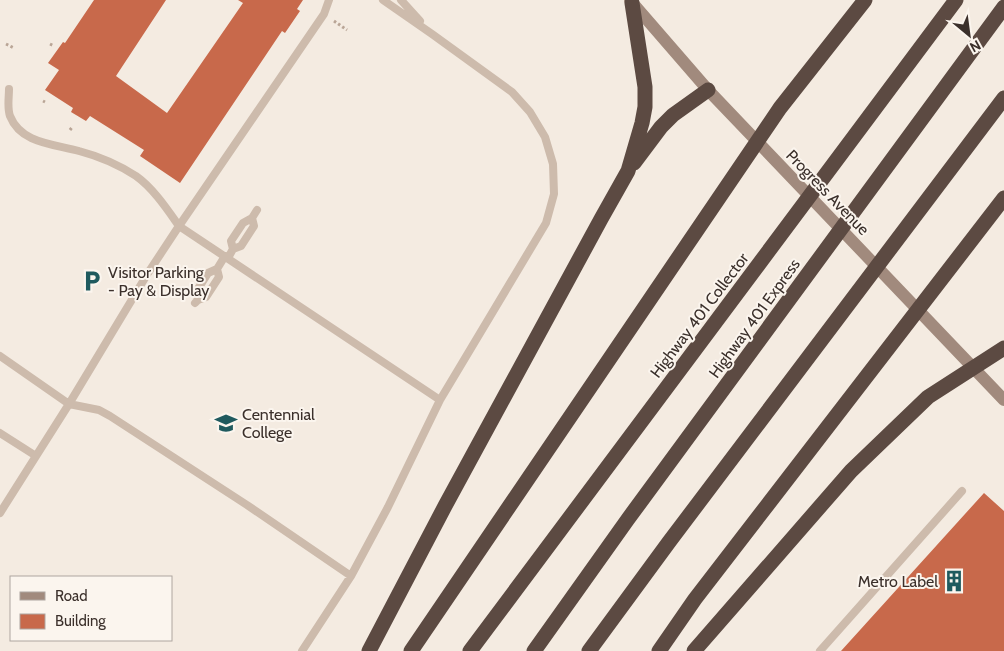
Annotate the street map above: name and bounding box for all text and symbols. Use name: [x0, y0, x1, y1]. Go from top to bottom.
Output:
north arrow: [944, 10, 994, 60]
text: N: [967, 36, 984, 57]
street label: Progress Avenue: [782, 146, 873, 239]
street label: Highway 401 Collector: [646, 248, 753, 381]
street label: Highway 401 Express: [705, 255, 804, 382]
place label: Visitor Parking - Pay & Display: [108, 263, 209, 300]
parking icon: Visitor Parking - Pay & Display: [79, 268, 105, 294]
place label: Centennial College: [242, 405, 315, 442]
school or university icon: Centennial College: [213, 410, 239, 436]
building icon: Metro Label: [941, 568, 967, 594]
place label: Metro Label: [858, 572, 938, 591]
legend: [10, 576, 172, 641]
text: Road: [55, 587, 88, 605]
text: Building: [55, 612, 106, 630]

